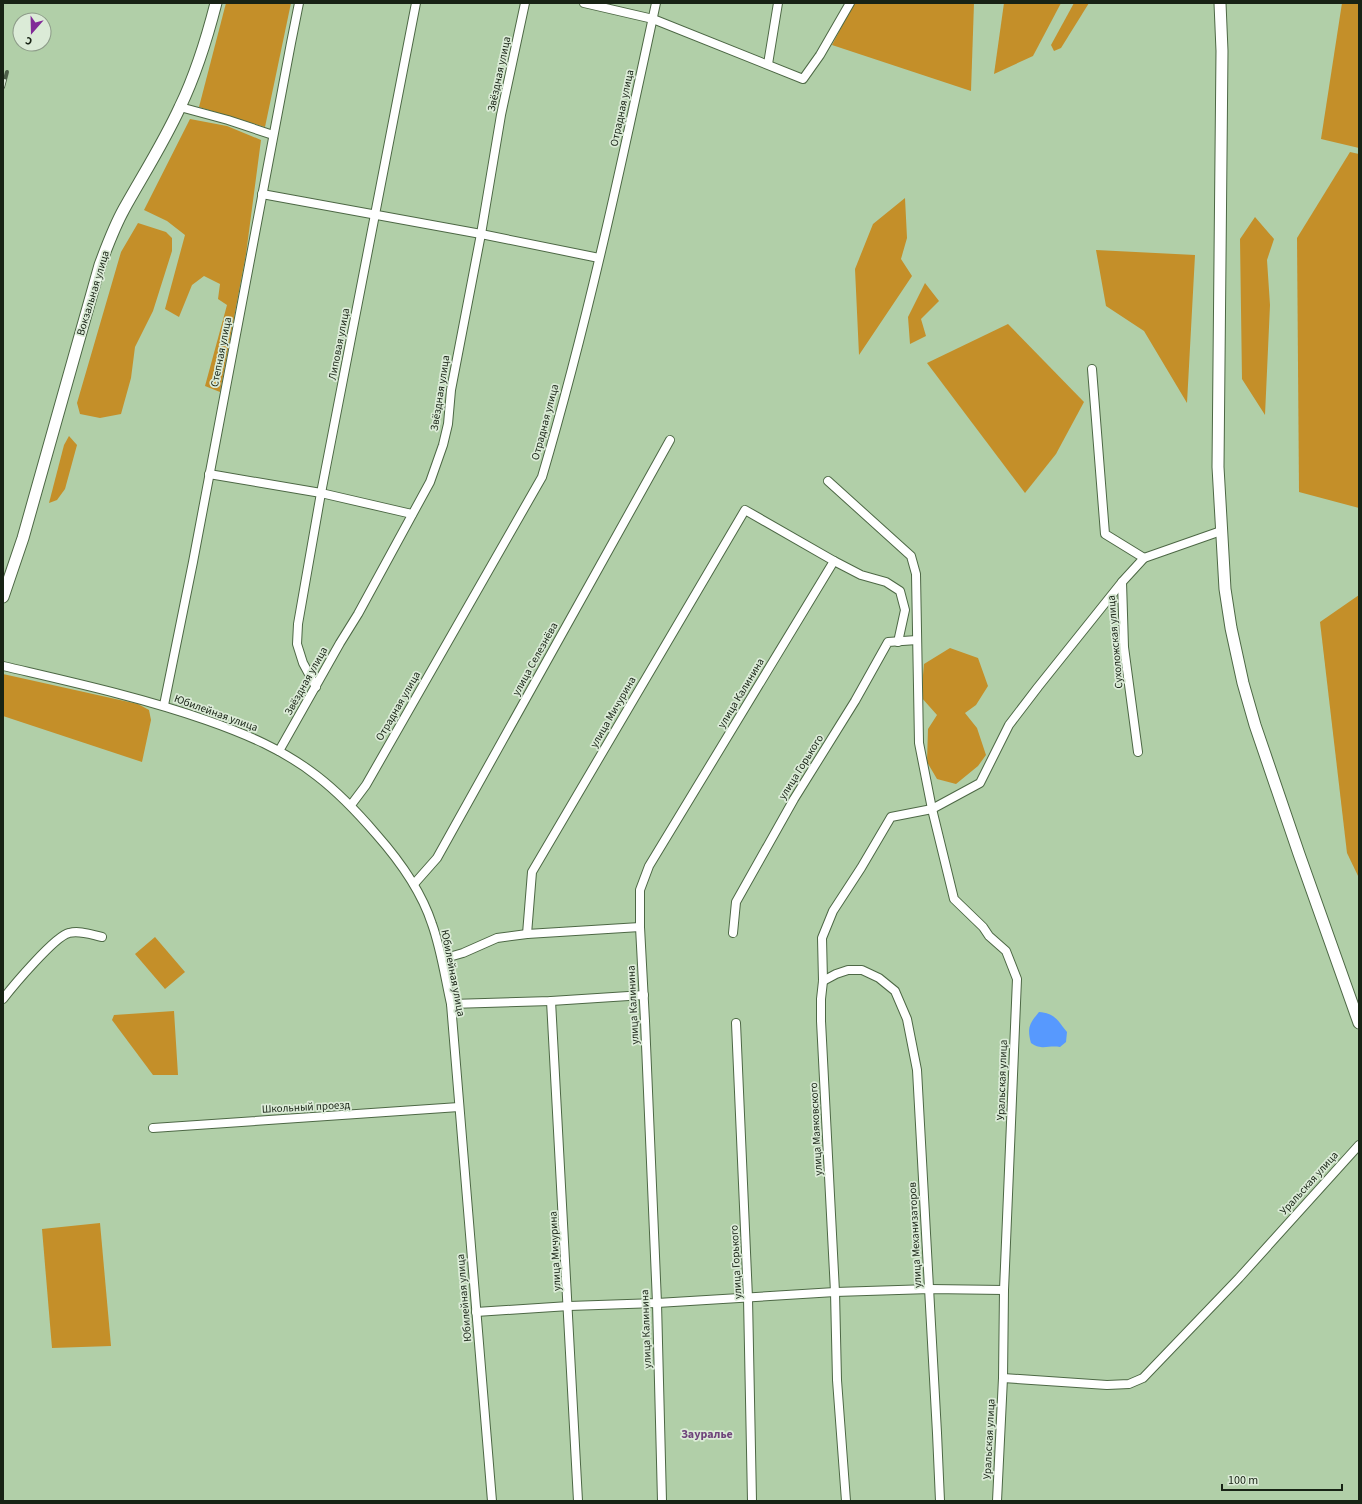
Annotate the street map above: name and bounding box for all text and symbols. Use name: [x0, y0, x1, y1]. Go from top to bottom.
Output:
north arrow: [12, 12, 52, 52]
text: С: [23, 33, 34, 49]
street label: Звёздная улица: [484, 35, 514, 113]
street label: Отрадная улица: [607, 68, 637, 148]
street label: Вокзальная улица: [73, 249, 113, 337]
street label: Липовая улица: [325, 307, 353, 381]
street label: Степная улица: [207, 316, 235, 388]
street label: Звёздная улица: [427, 354, 453, 432]
street label: Отрадная улица: [528, 382, 562, 462]
street label: Сухоложская улица: [1103, 595, 1127, 689]
street label: улица Селезнёва: [509, 620, 561, 698]
street label: Звёздная улица: [281, 644, 331, 718]
street label: улица Калинина: [714, 655, 768, 731]
street label: Отрадная улица: [372, 668, 424, 744]
street label: улица Мичурина: [586, 674, 640, 750]
street label: Юбилейная улица: [172, 691, 260, 735]
street label: улица Горького: [775, 732, 827, 802]
street label: Юбилейная улица: [437, 928, 469, 1018]
street label: улица Калинина: [623, 965, 643, 1045]
street label: Уральская улица: [993, 1039, 1011, 1121]
street label: улица Маяковского: [806, 1082, 826, 1176]
street label: Школьный проезд: [261, 1097, 351, 1117]
street label: Уральская улица: [1276, 1148, 1342, 1218]
street label: улица Механизаторов: [905, 1181, 925, 1288]
street label: улица Мичурина: [545, 1211, 565, 1291]
street label: улица Горького: [727, 1225, 745, 1299]
street label: Юбилейная улица: [453, 1253, 475, 1343]
street label: улица Калинина: [637, 1289, 655, 1369]
street label: Уральская улица: [979, 1398, 999, 1480]
district label: Зауралье: [681, 1426, 733, 1443]
scale bar: [1222, 1466, 1342, 1492]
text: 100 m: [1228, 1472, 1258, 1489]

